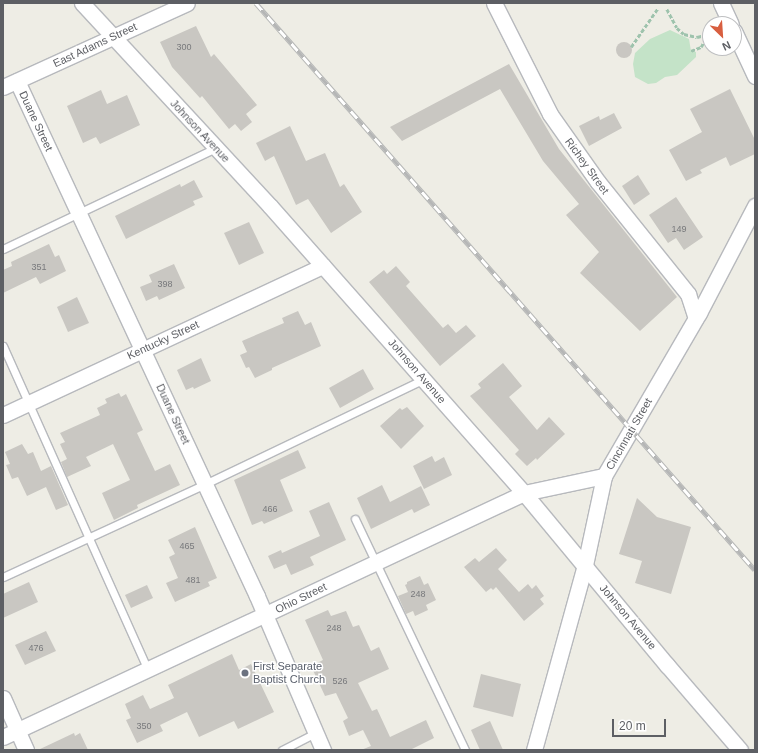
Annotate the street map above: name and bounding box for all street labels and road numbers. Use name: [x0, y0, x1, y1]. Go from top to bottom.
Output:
street label: East Adams Street: [51, 20, 139, 70]
street label: Duane Street: [16, 89, 56, 153]
street label: Johnson Avenue: [167, 97, 233, 165]
street label: Richey Street: [562, 135, 612, 197]
street label: Kentucky Street: [125, 318, 201, 362]
street label: Johnson Avenue: [385, 336, 449, 406]
street label: Duane Street: [153, 382, 193, 446]
street label: Cincinnati Street: [603, 396, 655, 472]
street label: Ohio Street: [273, 580, 329, 616]
street label: Johnson Avenue: [597, 581, 659, 653]

